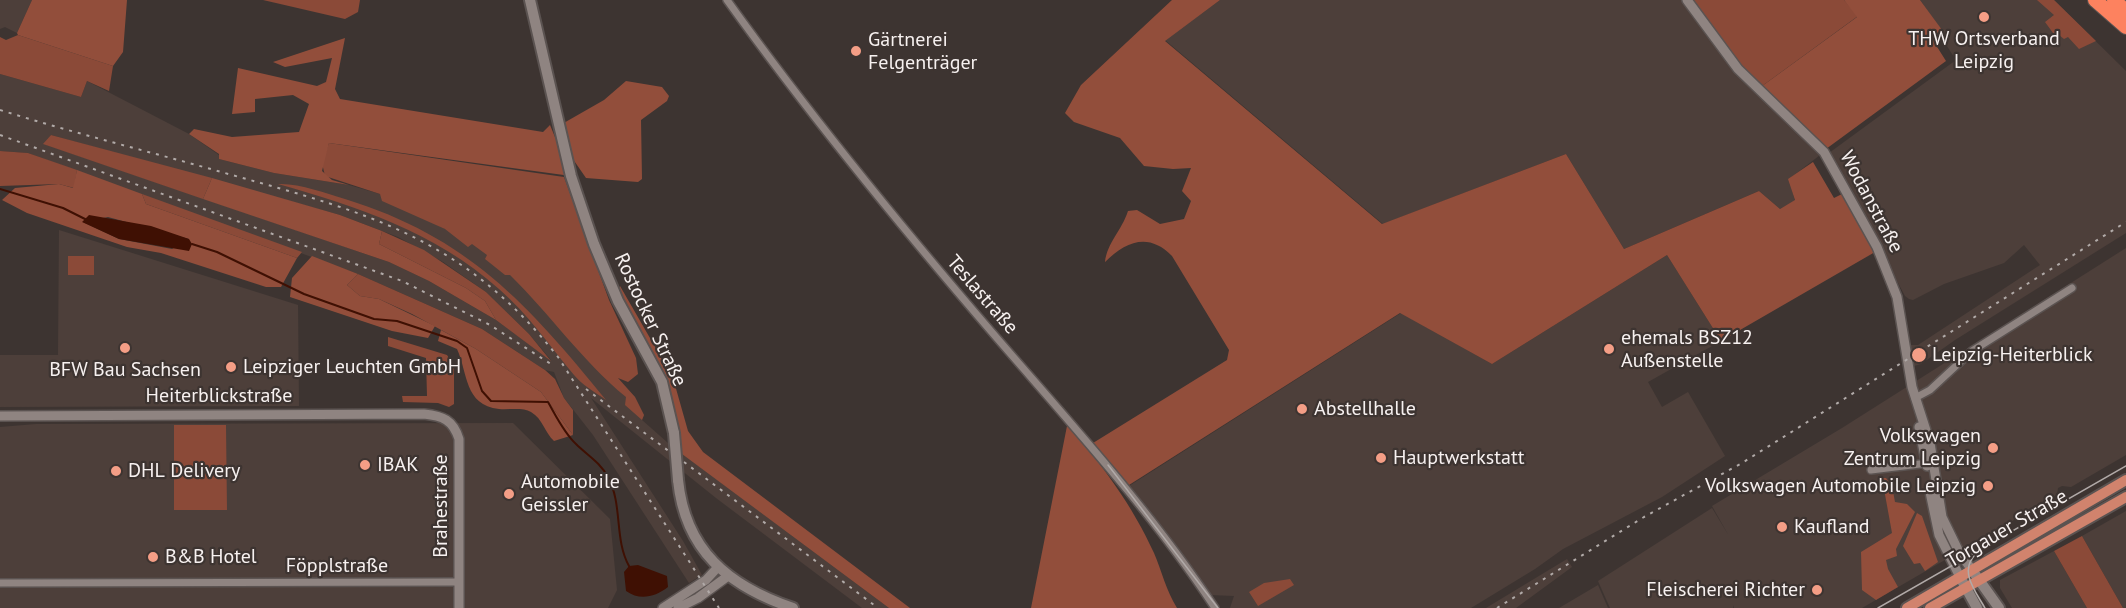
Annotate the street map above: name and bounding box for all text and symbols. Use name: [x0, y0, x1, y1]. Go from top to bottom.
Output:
marker: THW Ortsverband Leipzig: [1977, 10, 1991, 24]
place label: THW Ortsverband Leipzig: [1908, 27, 2060, 74]
place label: Gärtnerei Felgenträger: [868, 28, 977, 75]
marker: Gärtnerei Felgenträger: [849, 44, 863, 58]
street label: Wodanstraße: [1834, 147, 1908, 257]
street label: Rostocker Straße: [609, 250, 691, 390]
street label: Teslastraße: [941, 251, 1023, 339]
place label: ehemals BSZ12 Außenstelle: [1621, 326, 1753, 373]
marker: BFW Bau Sachsen: [118, 341, 132, 355]
marker: ehemals BSZ12 Außenstelle: [1602, 342, 1616, 356]
place label: Leipzig-Heiterblick: [1932, 343, 2092, 367]
marker: Leipzig-Heiterblick: [1910, 346, 1928, 364]
place label: Leipziger Leuchten GmbH: [243, 355, 461, 379]
place label: BFW Bau Sachsen: [49, 358, 201, 382]
marker: Leipziger Leuchten GmbH: [224, 360, 238, 374]
street label: Heiterblickstraße: [146, 384, 292, 408]
place label: Abstellhalle: [1314, 397, 1416, 421]
marker: Abstellhalle: [1295, 402, 1309, 416]
place label: Volkswagen Zentrum Leipzig: [1844, 424, 1981, 471]
marker: Volkswagen Zentrum Leipzig: [1986, 441, 2000, 455]
place label: Hauptwerkstatt: [1393, 446, 1524, 470]
marker: Hauptwerkstatt: [1374, 451, 1388, 465]
place label: IBAK: [377, 453, 418, 477]
street label: Brahestraße: [429, 454, 453, 558]
marker: IBAK: [358, 458, 372, 472]
place label: DHL Delivery: [128, 459, 240, 483]
marker: DHL Delivery: [109, 464, 123, 478]
place label: Automobile Geissler: [521, 470, 620, 517]
place label: Volkswagen Automobile Leipzig: [1705, 474, 1976, 498]
marker: Volkswagen Automobile Leipzig: [1981, 479, 1995, 493]
street label: Torgauer Straße: [1942, 485, 2072, 573]
marker: Automobile Geissler: [502, 487, 516, 501]
place label: Kaufland: [1794, 515, 1870, 539]
marker: Kaufland: [1775, 520, 1789, 534]
place label: B&B Hotel: [165, 545, 257, 569]
marker: B&B Hotel: [146, 550, 160, 564]
street label: Föpplstraße: [286, 554, 388, 578]
place label: Fleischerei Richter: [1646, 578, 1805, 602]
marker: Fleischerei Richter: [1810, 583, 1824, 597]

